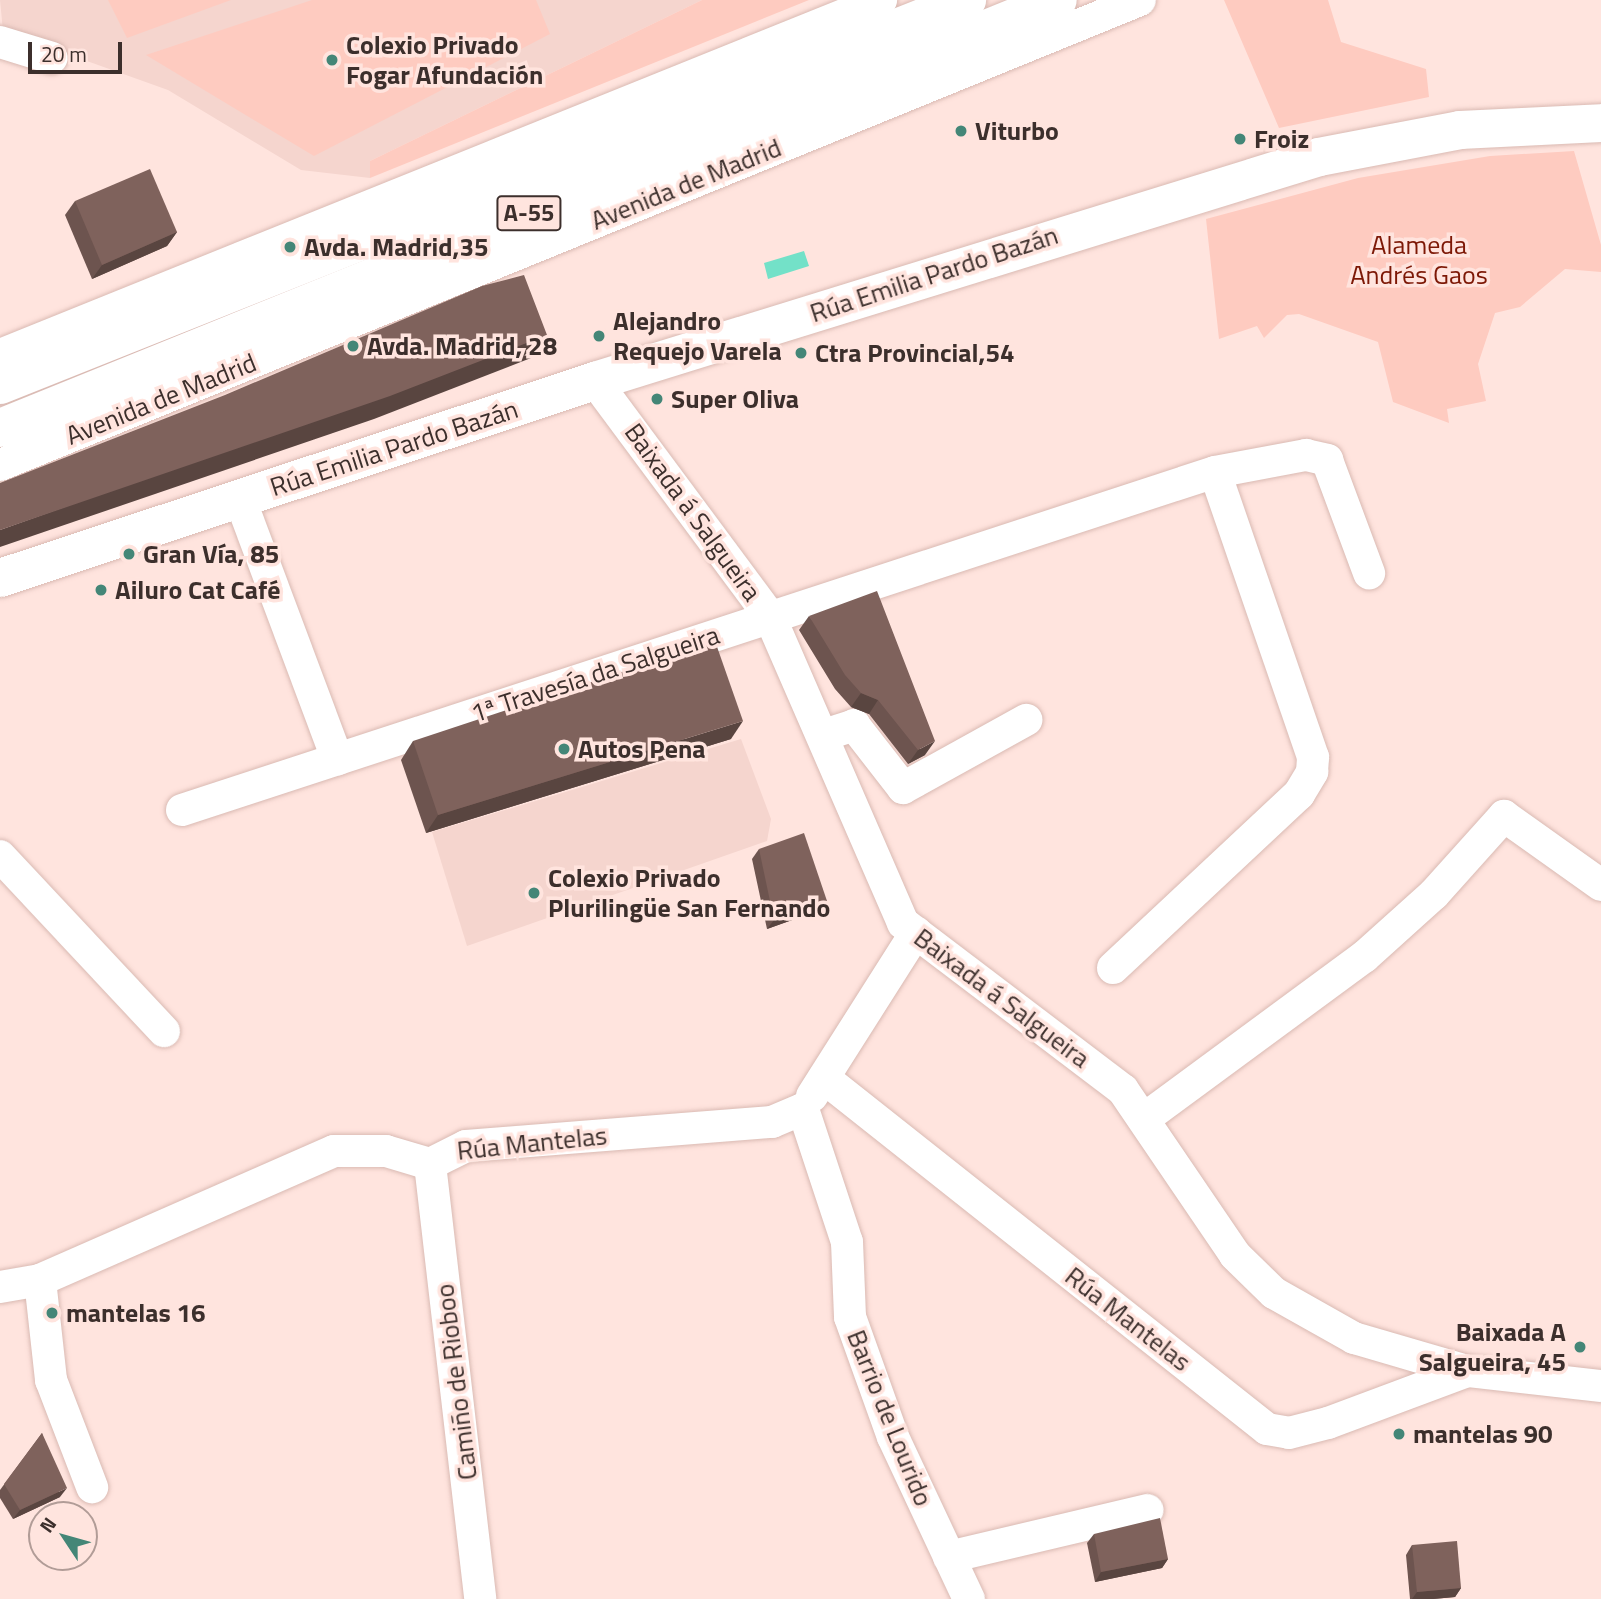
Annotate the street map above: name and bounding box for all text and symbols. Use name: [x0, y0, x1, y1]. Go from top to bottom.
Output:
scale bar: [32, 28, 126, 72]
place label: Colexio Privado Fogar Afundación: [346, 29, 543, 90]
text: 20 m: [41, 38, 87, 70]
marker: Colexio Privado Fogar Afundación: [324, 52, 340, 68]
place label: Viturbo: [975, 115, 1059, 147]
marker: Viturbo: [953, 123, 969, 139]
place label: Froiz: [1254, 123, 1309, 155]
marker: Froiz: [1232, 131, 1248, 147]
street label: Avenida de Madrid: [586, 132, 786, 236]
road number: A-55: [496, 192, 562, 233]
street label: Rúa Emilia Pardo Bazán: [806, 219, 1062, 329]
park label: Alameda Andrés Gaos: [1350, 229, 1488, 290]
place label: Avda. Madrid,35: [304, 231, 488, 263]
marker: Avda. Madrid,35: [282, 239, 298, 255]
place label: Alejandro Requejo Varela: [613, 305, 782, 366]
marker: Alejandro Requejo Varela: [591, 328, 607, 344]
place label: Avda. Madrid, 28: [367, 330, 557, 362]
place label: Ctra Provincial,54: [815, 337, 1014, 369]
marker: Avda. Madrid, 28: [345, 338, 361, 354]
marker: Ctra Provincial,54: [793, 345, 809, 361]
street label: Avenida de Madrid: [61, 347, 261, 451]
place label: Super Oliva: [671, 383, 799, 415]
marker: Super Oliva: [649, 391, 665, 407]
street label: Rúa Emilia Pardo Bazán: [266, 393, 522, 503]
street label: Baixada á Salgueira: [618, 417, 768, 607]
place label: Gran Vía, 85: [143, 538, 279, 570]
marker: Gran Vía, 85: [121, 546, 137, 562]
place label: Ailuro Cat Café: [115, 574, 280, 606]
marker: Ailuro Cat Café: [93, 582, 109, 598]
street label: 1ª Travesía da Salgueira: [467, 619, 723, 729]
place label: Autos Pena: [578, 733, 706, 765]
marker: Autos Pena: [556, 741, 572, 757]
place label: Colexio Privado Plurilingüe San Fernando: [548, 862, 830, 924]
marker: Colexio Privado Plurilingüe San Fernando: [526, 885, 542, 901]
street label: Baixada á Salgueira: [908, 922, 1096, 1074]
street label: Rúa Mantelas: [455, 1120, 609, 1166]
street label: Rúa Mantelas: [1059, 1260, 1197, 1378]
street label: Camiño de Rioboo: [429, 1282, 483, 1482]
place label: mantelas 16: [66, 1297, 206, 1329]
marker: mantelas 16: [44, 1305, 60, 1321]
place label: Baixada A Salgueira, 45: [1419, 1316, 1566, 1378]
street label: Barrio de Lourido: [841, 1326, 939, 1510]
marker: Baixada A Salgueira, 45: [1572, 1339, 1588, 1355]
place label: mantelas 90: [1413, 1418, 1553, 1450]
marker: mantelas 90: [1391, 1426, 1407, 1442]
north arrow: [28, 1501, 98, 1571]
text: N: [32, 1511, 63, 1538]

